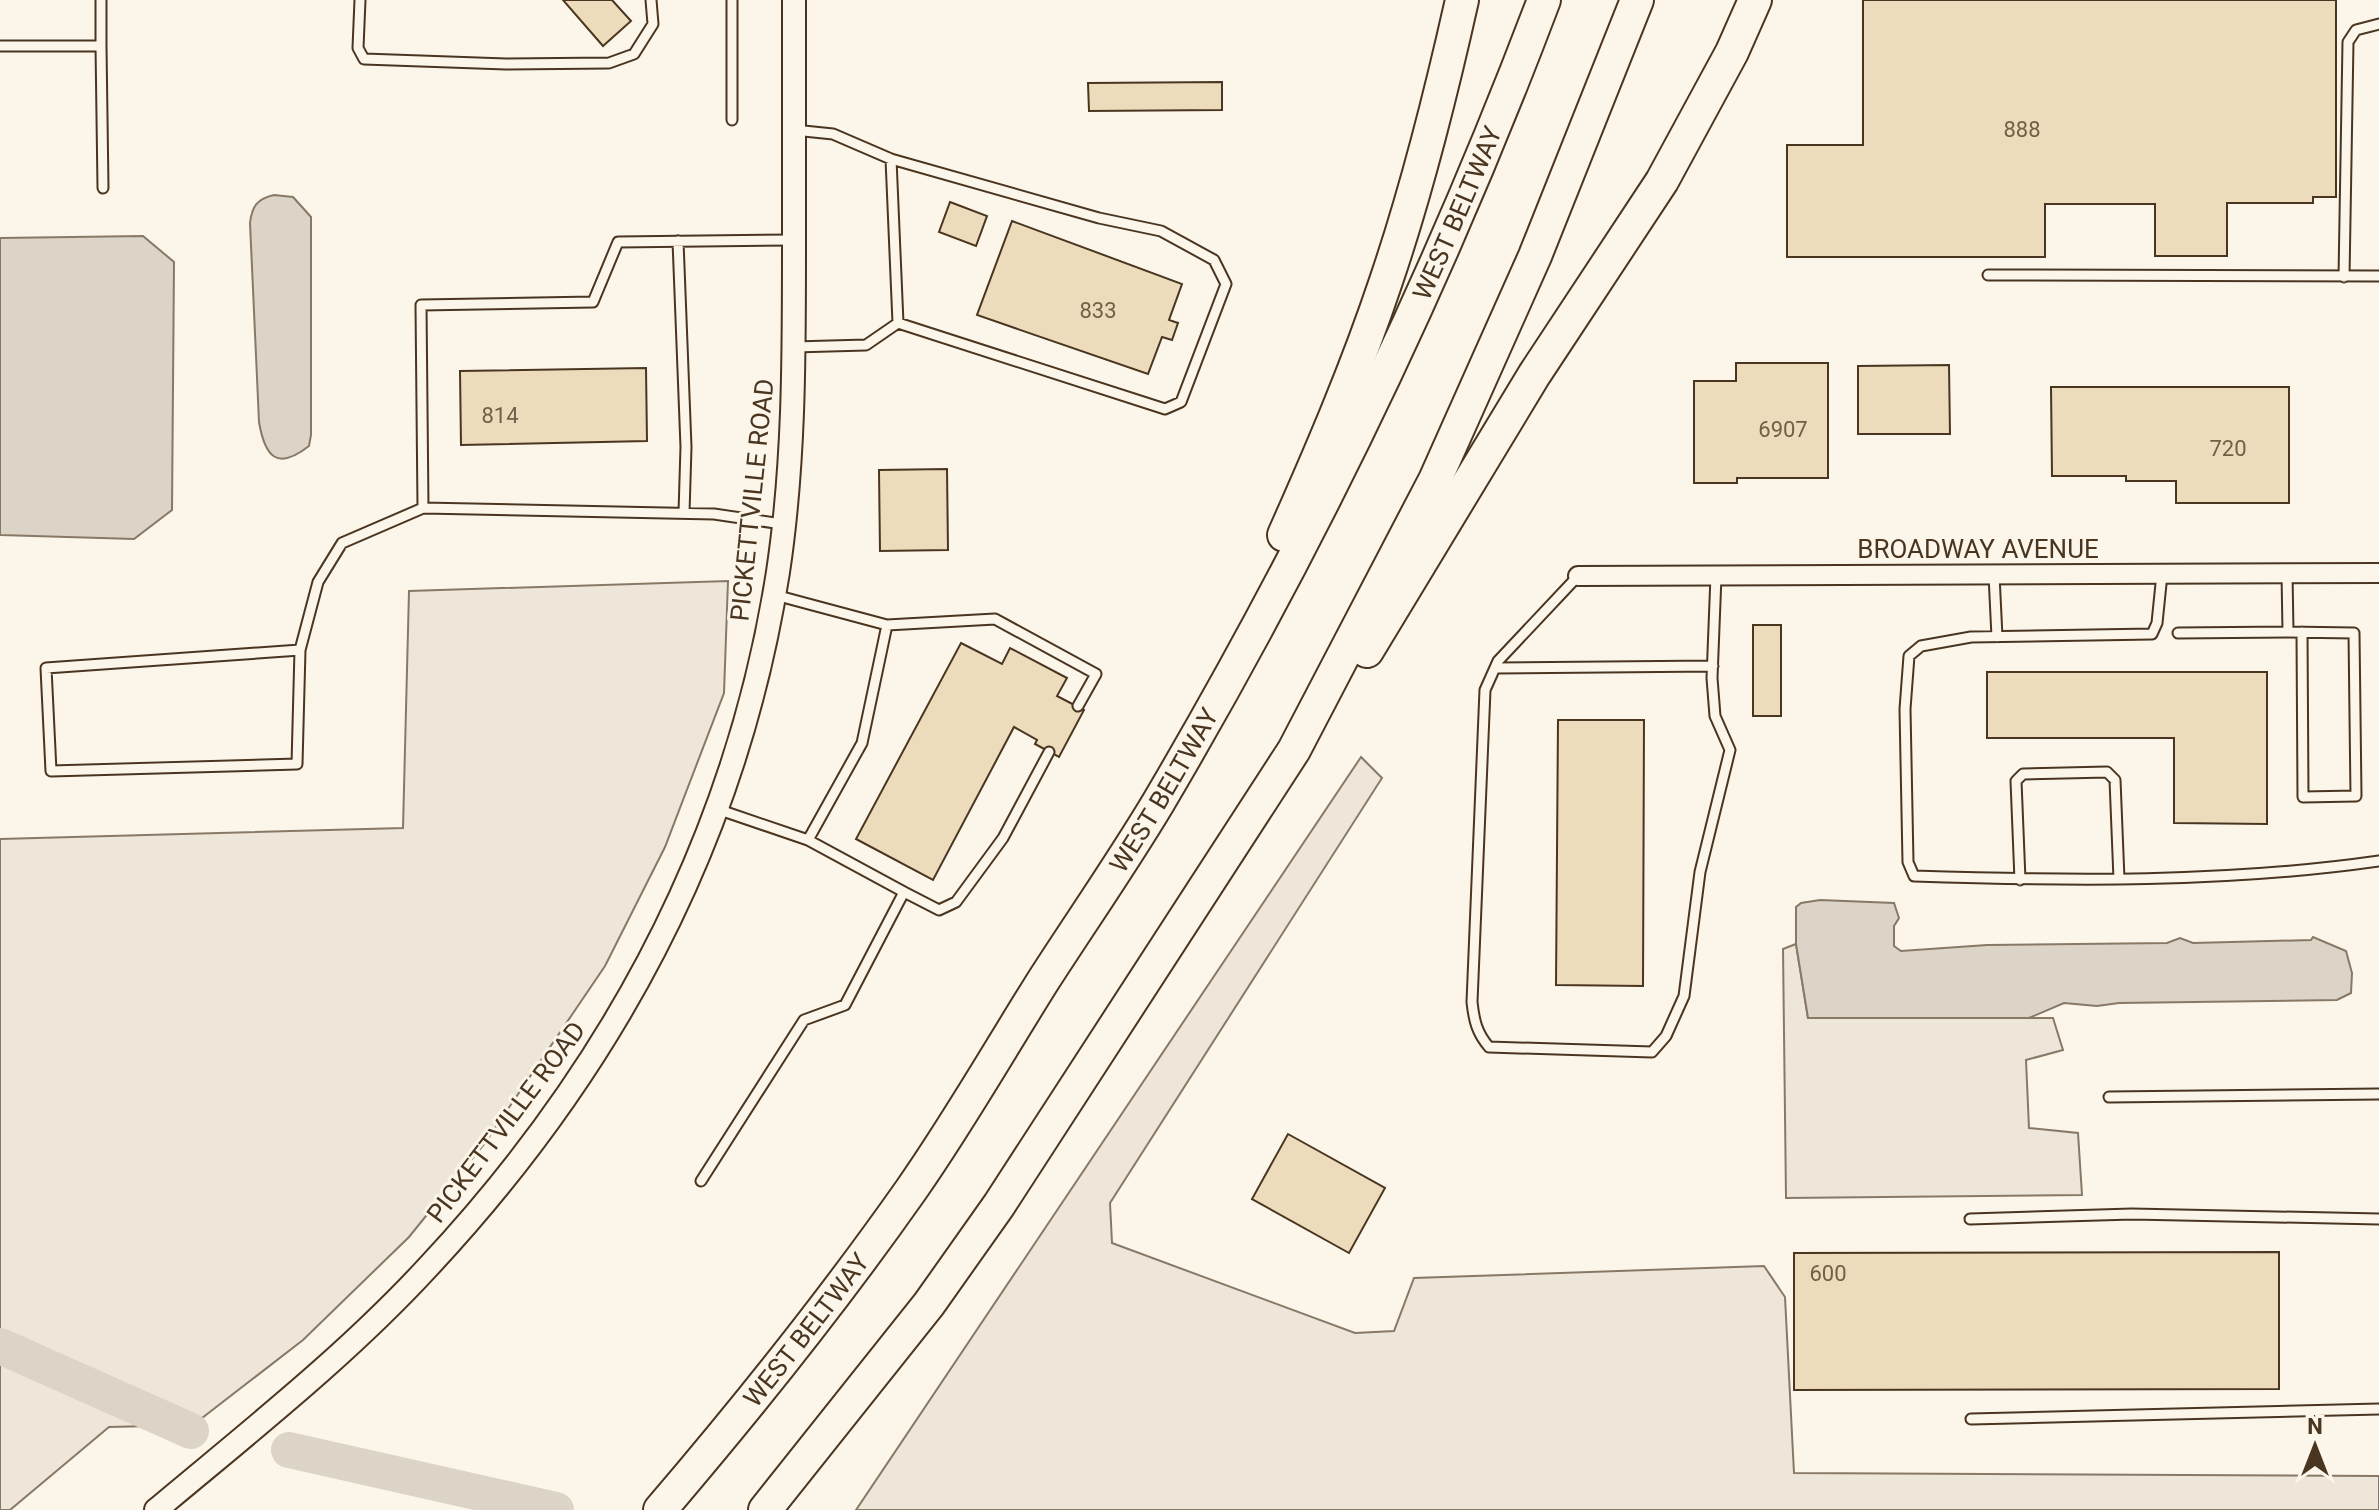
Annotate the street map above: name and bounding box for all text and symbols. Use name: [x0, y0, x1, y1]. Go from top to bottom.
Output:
house number: 888: [2003, 117, 2041, 142]
street label: WEST BELTWAY: [1407, 122, 1508, 304]
house number: 833: [1079, 298, 1117, 323]
street label: PICKETTVILLE ROAD: [724, 377, 780, 623]
house number: 814: [481, 403, 519, 428]
house number: 6907: [1758, 417, 1808, 442]
house number: 720: [2209, 436, 2247, 461]
street label: BROADWAY AVENUE: [1857, 534, 2099, 564]
street label: WEST BELTWAY: [1103, 703, 1225, 878]
street label: PICKETTVILLE ROAD: [421, 1016, 591, 1228]
street label: WEST BELTWAY: [737, 1247, 875, 1413]
house number: 600: [1809, 1261, 1847, 1286]
north arrow: [2275, 1406, 2355, 1486]
text: N: [2307, 1414, 2323, 1439]

